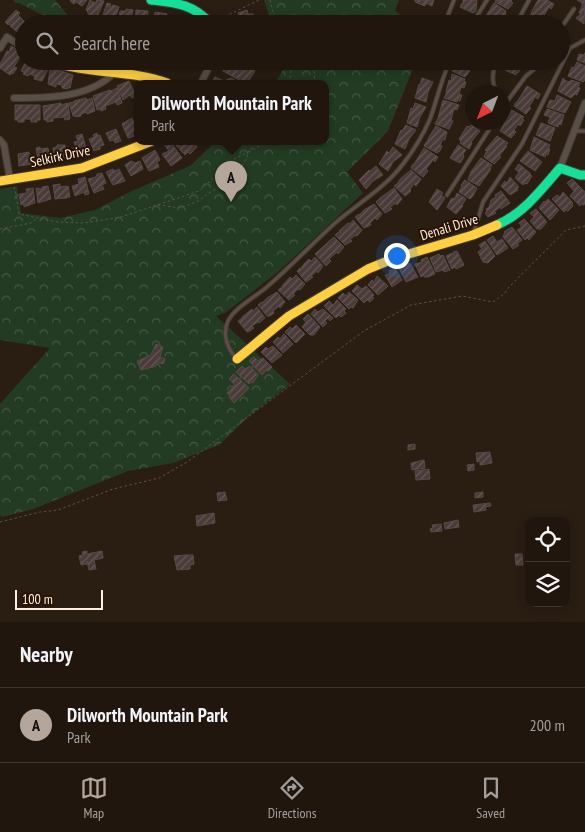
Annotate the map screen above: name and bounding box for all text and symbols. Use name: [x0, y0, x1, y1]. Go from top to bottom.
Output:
search box: [15, 15, 570, 70]
icon: search: [33, 29, 61, 57]
text: Search here: [73, 31, 150, 55]
popup: [134, 80, 329, 145]
north arrow: [465, 85, 510, 130]
text: Dilworth Mountain Park: [151, 91, 312, 115]
text: Park: [151, 115, 175, 135]
street label: Selkirk Drive: [28, 141, 92, 171]
pin: A: [215, 161, 247, 202]
street label: Denali Drive: [418, 210, 480, 244]
your location: [384, 243, 410, 269]
map controls: [525, 517, 570, 607]
button: locate: [525, 517, 570, 562]
button: layers: [525, 562, 570, 607]
scale bar: [15, 587, 102, 610]
text: 100 m: [22, 590, 53, 608]
text: Nearby: [20, 641, 73, 668]
text: Dilworth Mountain Park: [67, 703, 228, 727]
text: A: [32, 715, 40, 735]
text: 200 m: [530, 715, 565, 735]
text: Park: [67, 727, 91, 747]
tab: Map: [80, 774, 108, 822]
tab: Directions: [268, 774, 316, 822]
tab: Saved: [476, 774, 505, 822]

